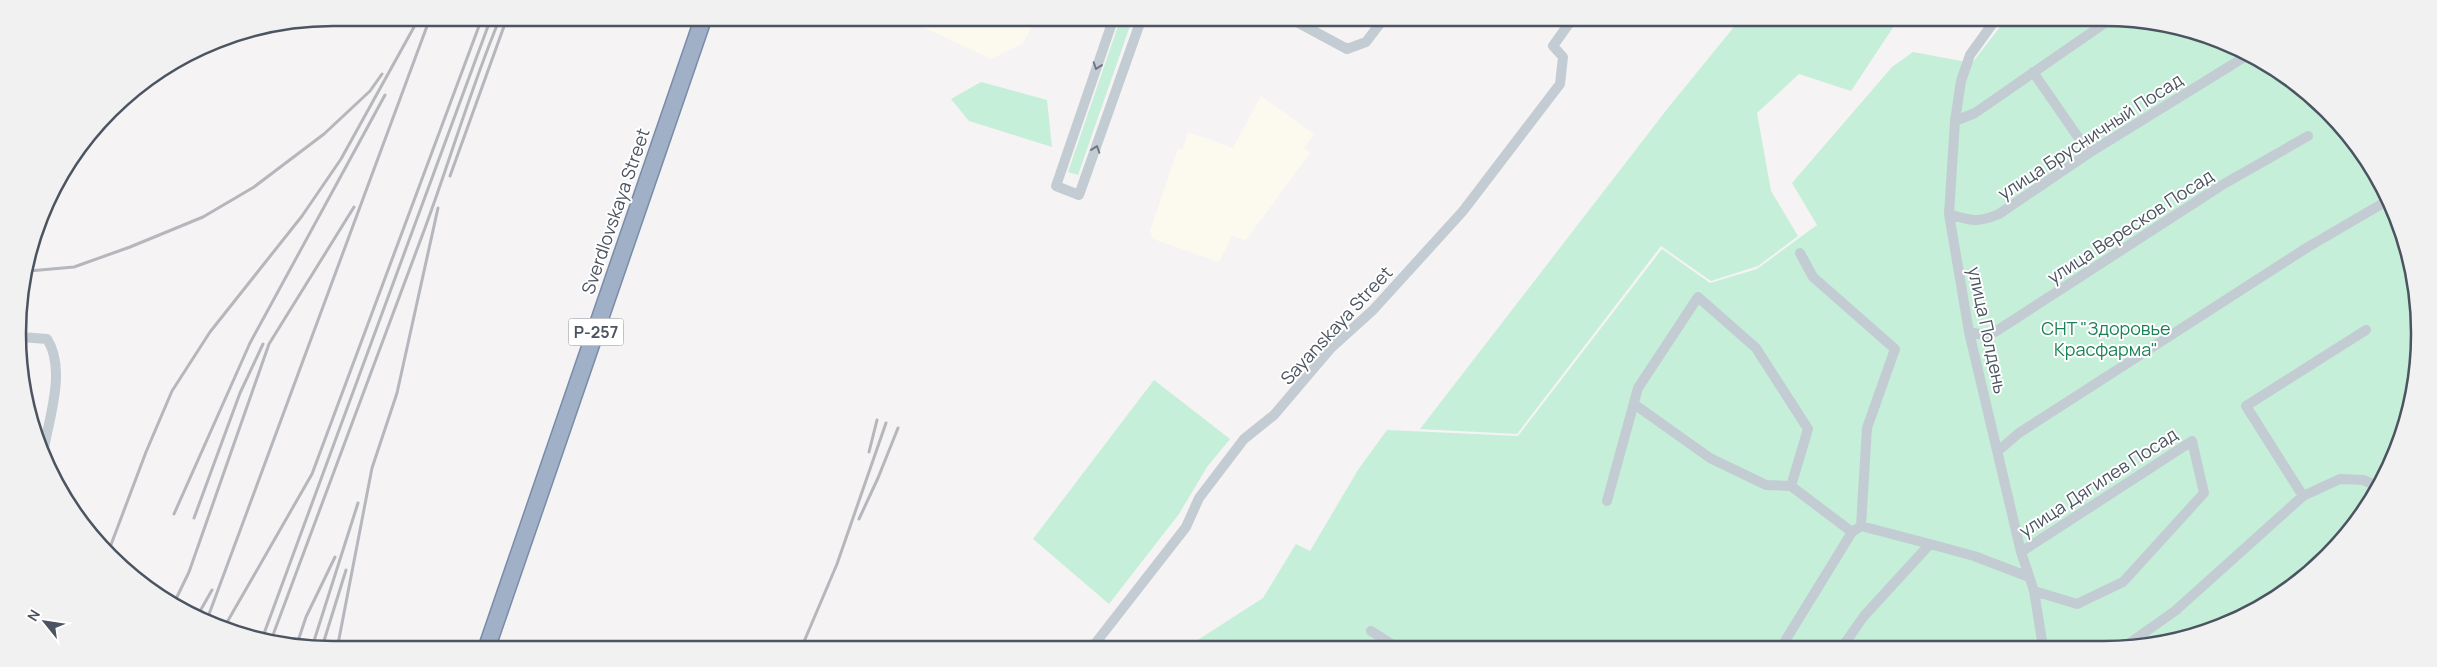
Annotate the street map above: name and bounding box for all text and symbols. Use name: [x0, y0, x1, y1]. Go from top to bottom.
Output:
one-way arrow: [1093, 61, 1103, 70]
street label: улица Брусничный Посад: [1993, 67, 2187, 205]
street label: Sverdlovskaya Street: [575, 125, 655, 297]
one-way arrow: [1090, 145, 1100, 154]
street label: улица Вересков Посад: [2042, 163, 2218, 289]
street label: Sayanskaya Street: [1275, 261, 1397, 389]
street label: улица Полдень: [1963, 264, 2013, 396]
park label: СНТ "Здоровье Красфарма": [2041, 316, 2171, 361]
road number: Р-257: [568, 318, 624, 346]
street label: улица Дягилев Посад: [2014, 422, 2182, 542]
north arrow: [20, 597, 70, 647]
text: N: [23, 606, 44, 624]

